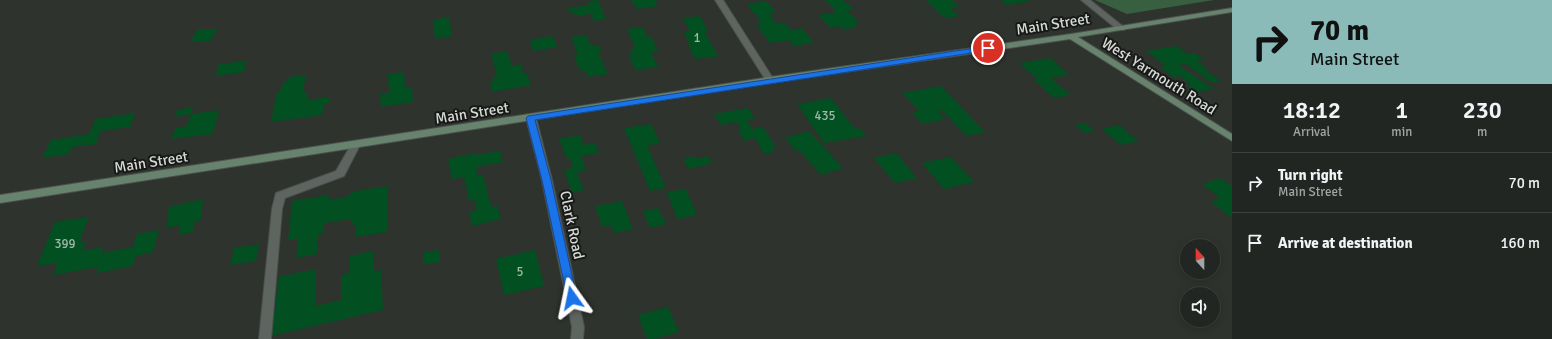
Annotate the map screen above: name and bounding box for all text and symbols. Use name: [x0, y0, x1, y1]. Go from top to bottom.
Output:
street label: Main Street: [1015, 9, 1091, 39]
text: 70 m: [1310, 14, 1369, 48]
icon: right: [1244, 16, 1296, 68]
house number: 1: [693, 30, 701, 46]
pin: [971, 31, 1005, 65]
street label: West Yarmouth Road: [1098, 34, 1220, 119]
icon: arrive: [977, 37, 999, 59]
text: Main Street: [1310, 48, 1399, 70]
text: 18:12: [1282, 95, 1341, 125]
text: 1: [1395, 95, 1408, 125]
text: 230: [1463, 95, 1502, 125]
street label: Main Street: [434, 98, 510, 128]
house number: 435: [814, 108, 836, 124]
text: Arrival: [1293, 124, 1330, 140]
text: min: [1391, 124, 1412, 140]
text: m: [1477, 124, 1487, 140]
street label: Main Street: [113, 147, 189, 177]
text: Turn right: [1278, 166, 1343, 184]
icon: right: [1244, 172, 1266, 194]
text: 70 m: [1509, 174, 1540, 192]
text: Main Street: [1278, 184, 1342, 200]
street label: Clark Road: [556, 189, 588, 261]
icon: arrive: [1244, 232, 1266, 254]
text: Arrive at destination: [1278, 234, 1413, 252]
text: 160 m: [1500, 234, 1540, 252]
house number: 399: [54, 236, 76, 252]
north arrow: [1180, 239, 1220, 279]
map controls: [1180, 239, 1220, 327]
house number: 5: [516, 264, 524, 280]
position arrow: [551, 277, 593, 319]
button: sound: [1180, 287, 1220, 327]

